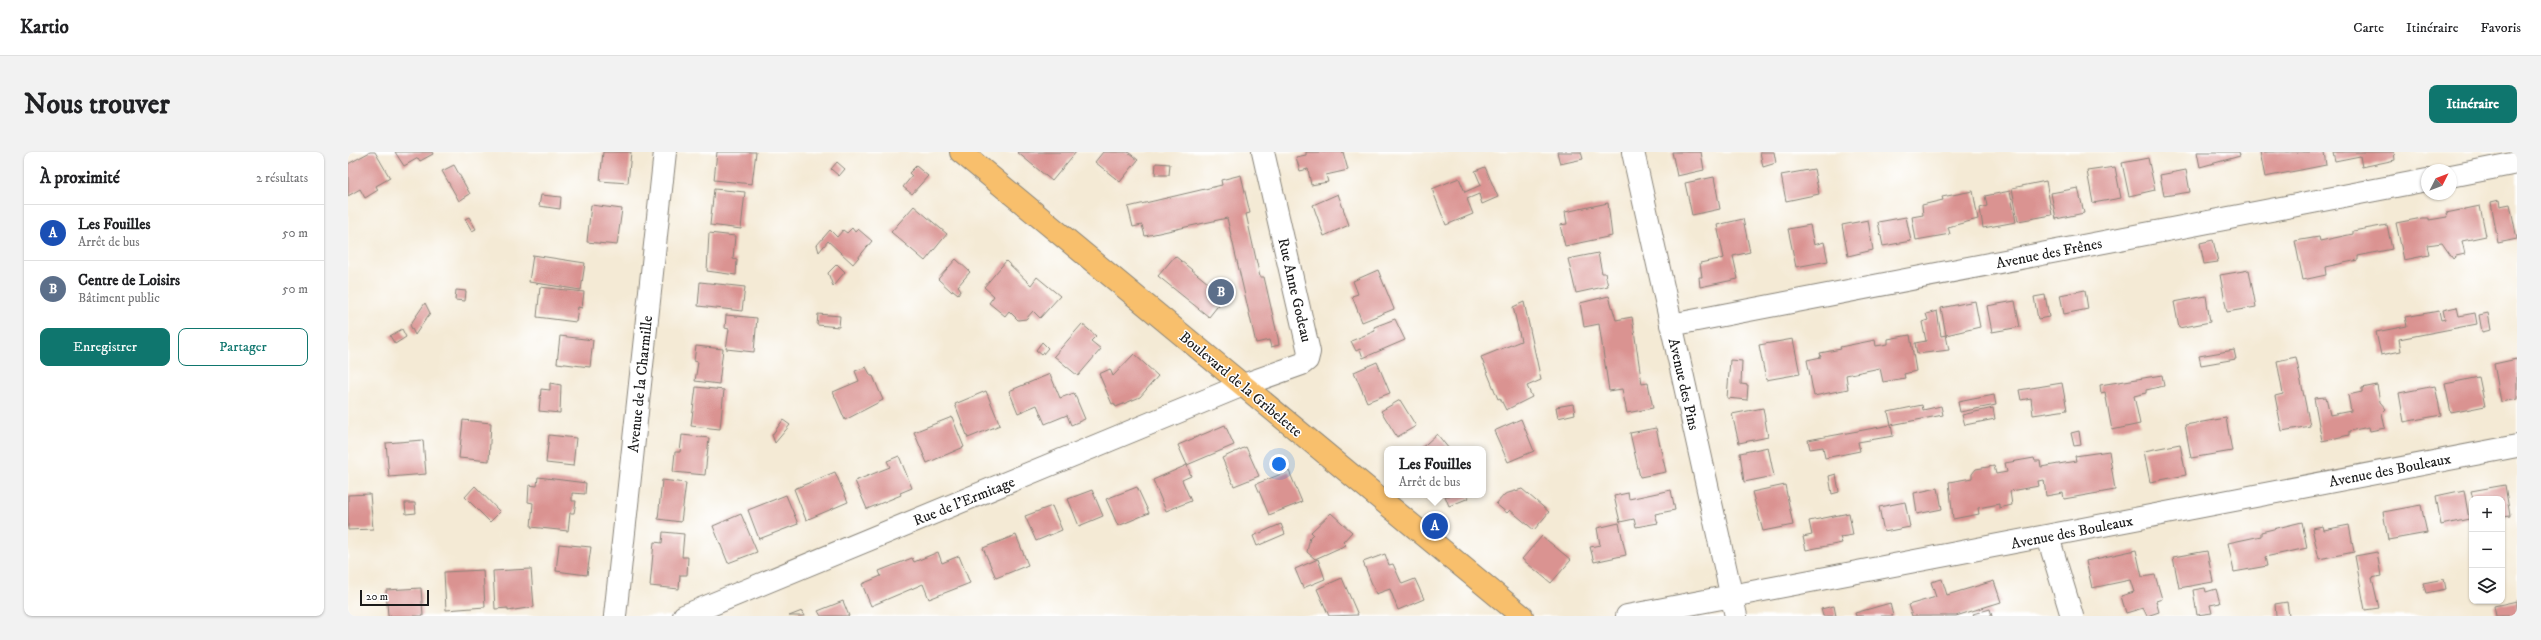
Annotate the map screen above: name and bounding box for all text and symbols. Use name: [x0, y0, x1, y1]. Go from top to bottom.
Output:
text: Kartio: [20, 16, 69, 39]
text: Carte: [2353, 19, 2384, 37]
text: Itinéraire: [2406, 19, 2459, 37]
text: Favoris: [2481, 19, 2521, 37]
button: Itinéraire: [2429, 85, 2517, 123]
text: Nous trouver: [24, 87, 170, 122]
north arrow: [2421, 164, 2457, 200]
text: À proximité: [40, 167, 120, 189]
text: 2 résultats: [256, 170, 308, 186]
text: Les Fouilles: [78, 215, 151, 234]
text: A: [49, 225, 57, 241]
text: 50 m: [282, 225, 308, 241]
text: Arrêt de bus: [78, 234, 140, 250]
street label: Avenue des Frênes: [1994, 234, 2104, 273]
street label: Rue Anne Godeau: [1273, 236, 1316, 344]
text: Centre de Loisirs: [78, 271, 180, 290]
pin: B: [1208, 277, 1234, 307]
text: B: [49, 281, 57, 297]
text: 50 m: [282, 281, 308, 297]
text: Bâtiment public: [78, 290, 160, 306]
street label: Avenue de la Charmille: [624, 315, 657, 453]
street label: Boulevard de la Gribelette: [1175, 327, 1306, 441]
button: Enregistrer: [40, 328, 170, 366]
button: Partager: [178, 328, 308, 366]
street label: Avenue des Pins: [1664, 336, 1703, 432]
popup: [1384, 446, 1486, 498]
street label: Avenue des Bouleaux: [2327, 449, 2453, 492]
your location: [1269, 454, 1289, 474]
text: Les Fouilles: [1399, 455, 1471, 474]
street label: Rue de l'Ermitage: [911, 472, 1018, 530]
text: Arrêt de bus: [1399, 474, 1460, 490]
map controls: [2469, 496, 2505, 604]
button: +: [2469, 496, 2505, 532]
pin: A: [1422, 511, 1448, 541]
street label: Avenue des Bouleaux: [2009, 511, 2135, 554]
button: −: [2469, 532, 2505, 568]
button: layers: [2469, 568, 2505, 604]
scale bar: [360, 588, 429, 607]
text: 20 m: [366, 590, 388, 604]

